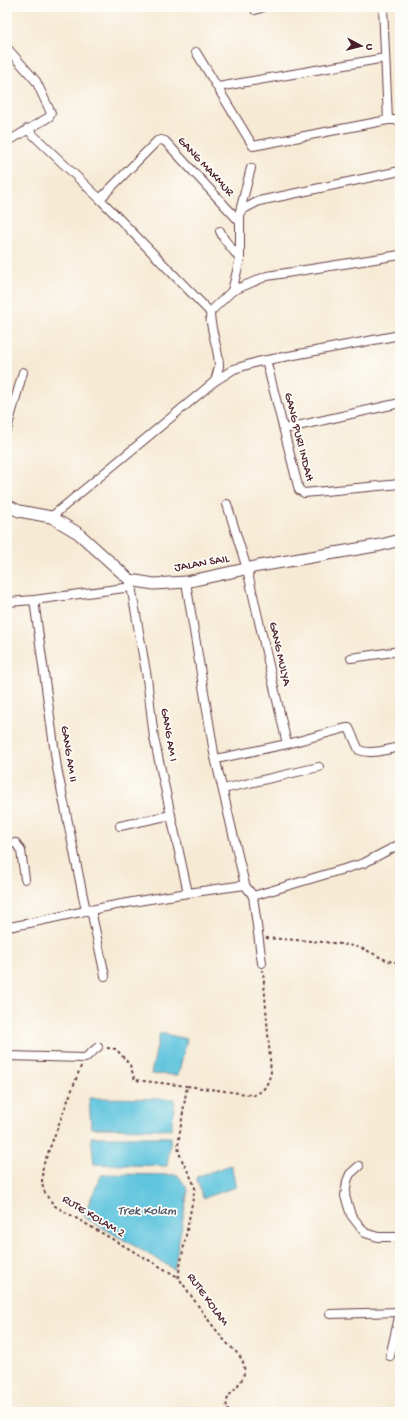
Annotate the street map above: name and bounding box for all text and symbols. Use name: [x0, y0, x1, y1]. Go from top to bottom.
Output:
north arrow: [341, 26, 381, 66]
text: U: [363, 43, 375, 51]
street label: GANG MAKMUR: [174, 134, 237, 200]
street label: GANG PURI INDAH: [280, 391, 316, 483]
street label: JALAN SAIL: [173, 552, 231, 576]
street label: GANG MULYA: [265, 621, 293, 688]
street label: GANG AM I: [156, 707, 180, 763]
street label: GANG AM II: [57, 725, 79, 783]
street label: RUTE KOLAM 2: [59, 1193, 127, 1241]
water label: Trek Kolam: [118, 1204, 177, 1219]
street label: RUTE KOLAM: [183, 1271, 231, 1330]

